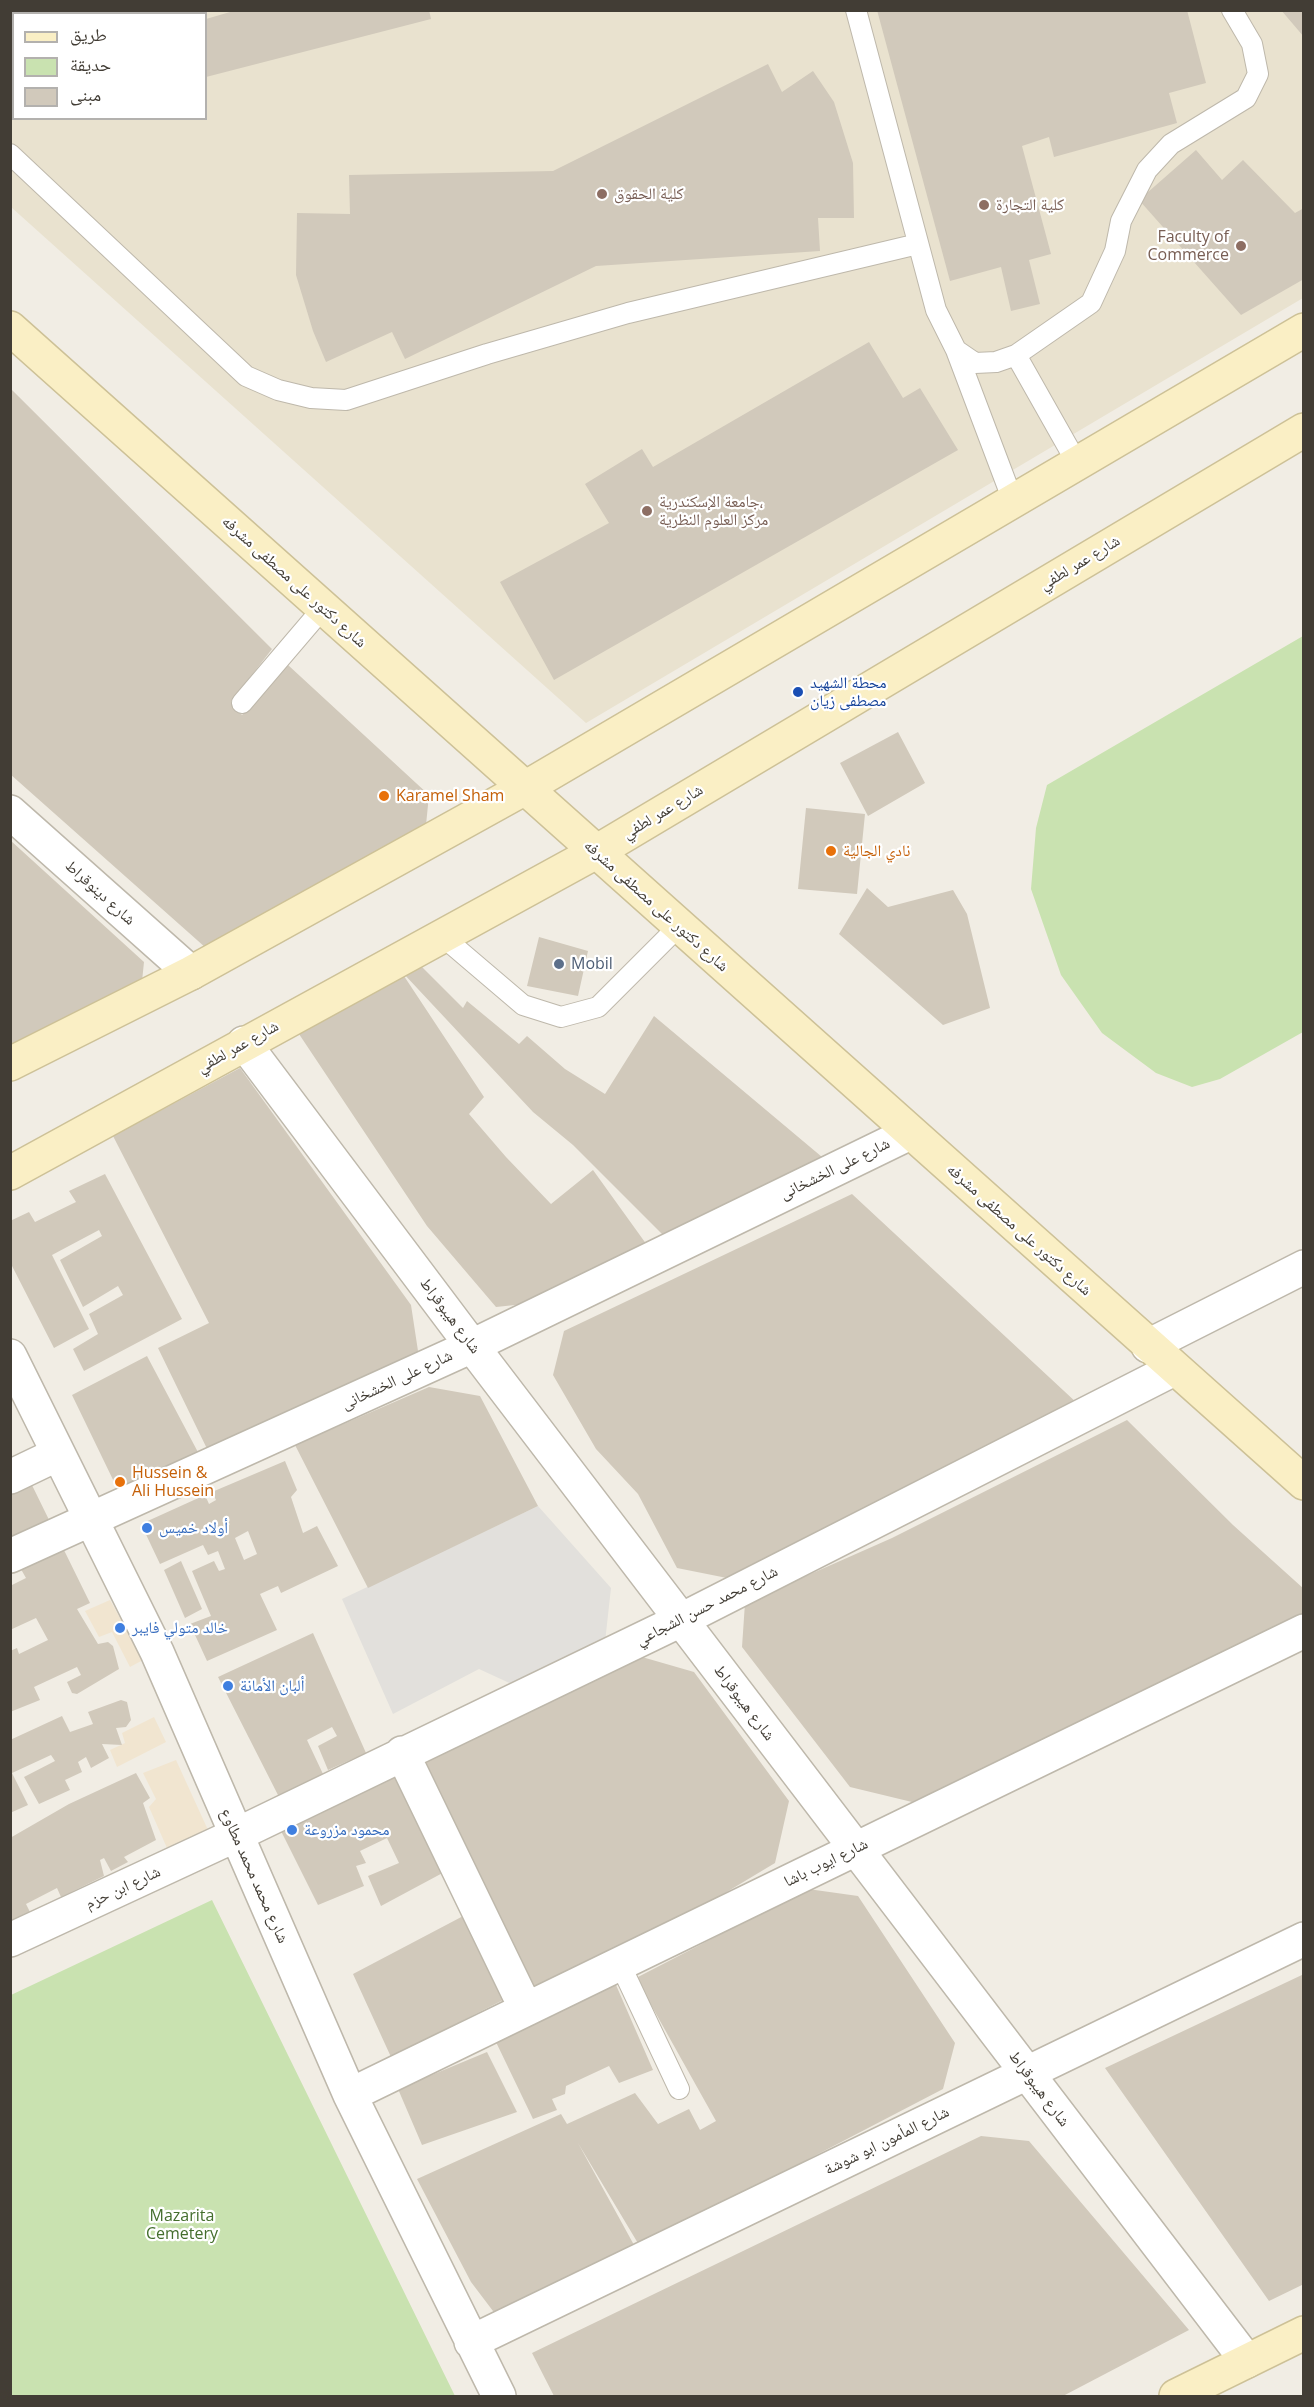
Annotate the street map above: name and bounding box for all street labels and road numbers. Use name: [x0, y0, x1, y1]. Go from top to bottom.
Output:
street label: شارع دكتور على مصطفى مشرفه: [218, 512, 370, 652]
street label: شارع عمر لطفي: [1036, 531, 1124, 595]
street label: شارع عمر لطفي: [619, 780, 707, 844]
street label: شارع دكتور على مصطفى مشرفه: [580, 836, 732, 976]
street label: شارع دينوقراط: [61, 856, 139, 930]
street label: شارع عمر لطفي: [194, 1017, 282, 1077]
street label: شارع على الخشخانى: [777, 1134, 893, 1204]
street label: شارع دكتور على مصطفى مشرفه: [943, 1160, 1095, 1300]
street label: شارع هيبوقراط: [415, 1274, 485, 1358]
street label: شارع على الخشخانى: [338, 1346, 456, 1414]
street label: شارع محمد حسن الشجاعي: [633, 1562, 781, 1650]
street label: شارع هيبوقراط: [709, 1661, 779, 1745]
street label: شارع محمد محمد مطاوع: [216, 1806, 292, 1946]
street label: شارع ايوب باشا: [781, 1834, 871, 1892]
street label: شارع ابن حزم: [82, 1862, 164, 1914]
street label: شارع هيبوقراط: [1004, 2047, 1074, 2131]
street label: شارع المأمون ابو شوشة: [822, 2102, 952, 2180]

